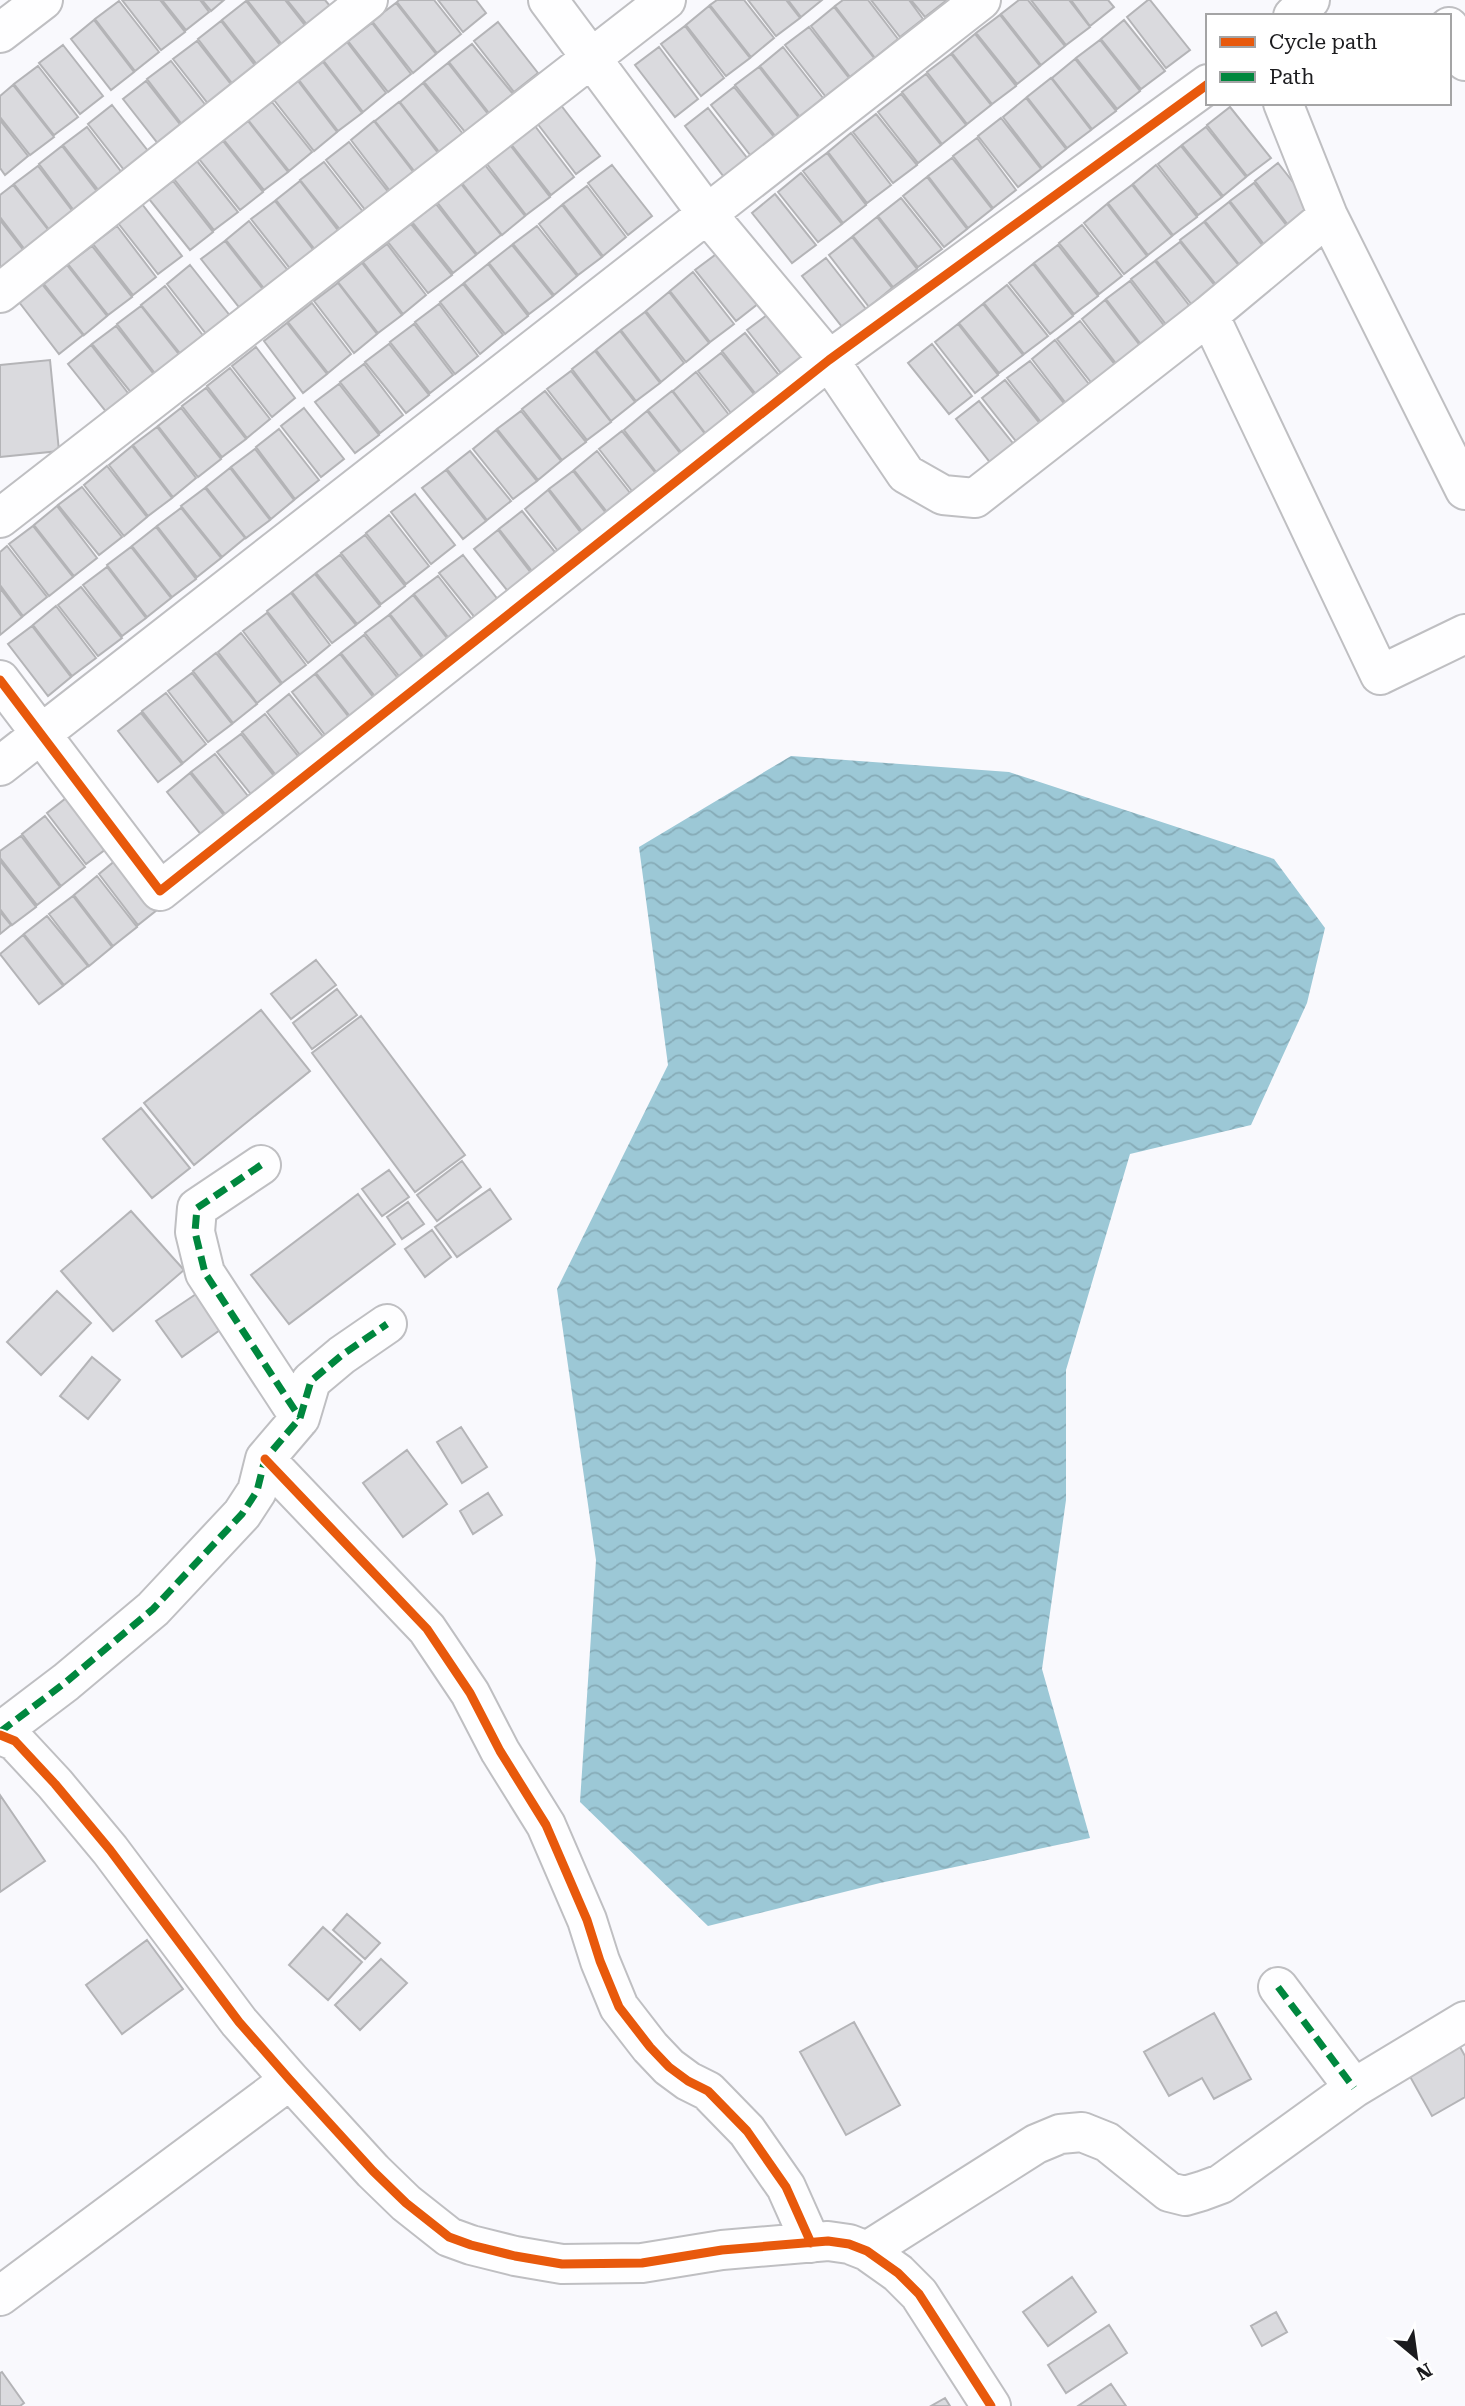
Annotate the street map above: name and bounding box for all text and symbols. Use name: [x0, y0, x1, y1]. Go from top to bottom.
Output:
legend: [1206, 14, 1451, 105]
text: Cycle path: [1269, 30, 1378, 54]
text: Path: [1269, 65, 1315, 89]
north arrow: [1381, 2322, 1451, 2392]
text: N: [1412, 2358, 1436, 2385]

